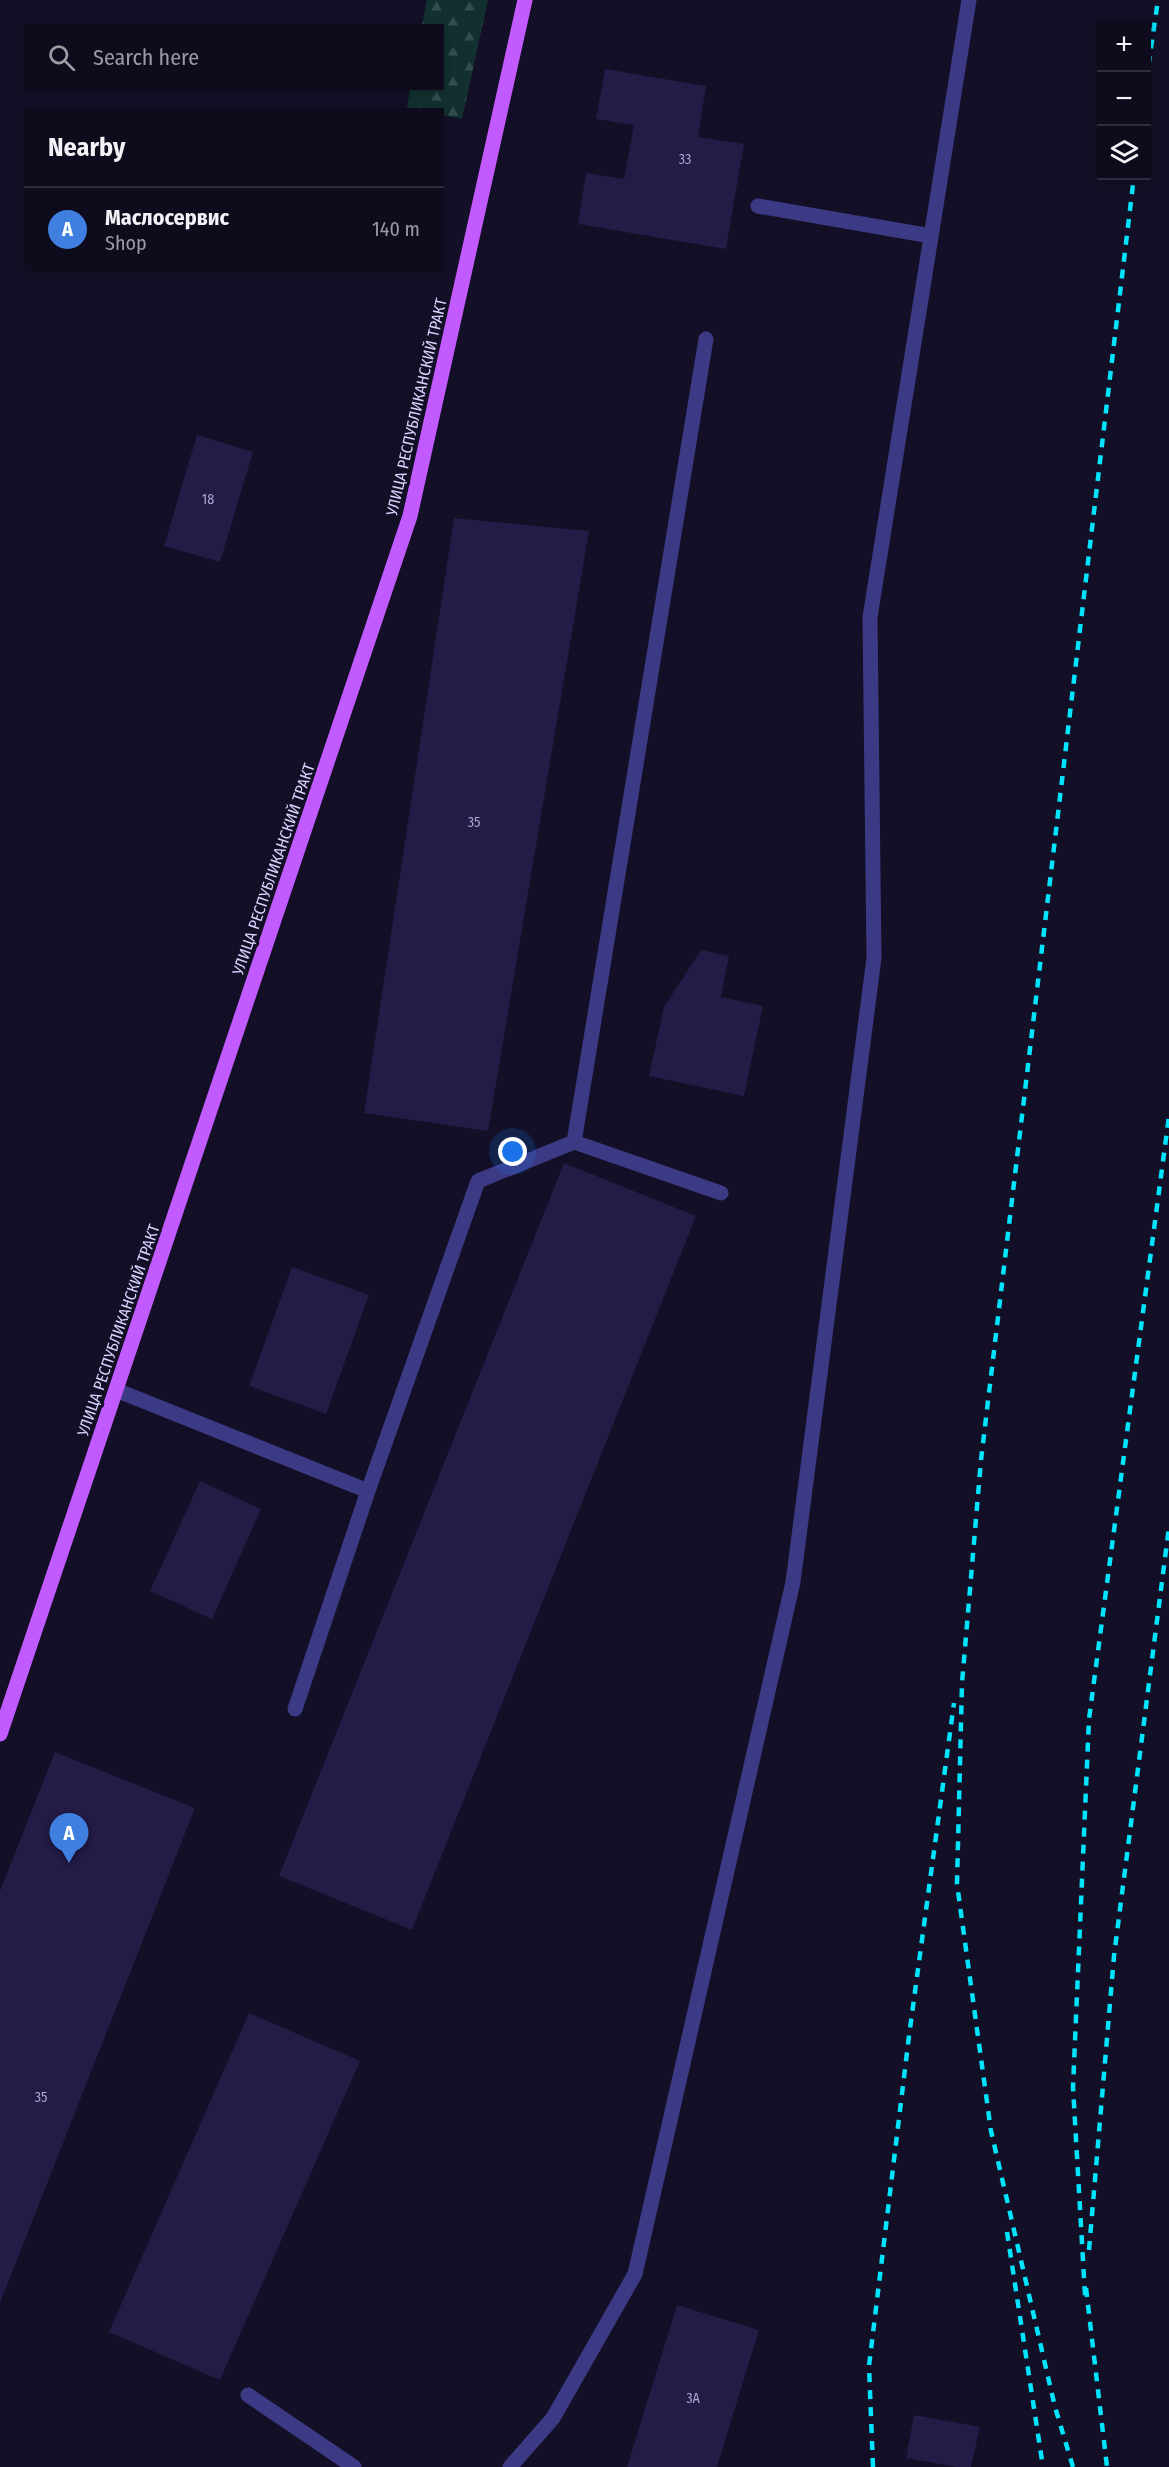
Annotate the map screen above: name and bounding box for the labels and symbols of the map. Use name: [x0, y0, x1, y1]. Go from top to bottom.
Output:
house number: 33: [679, 151, 691, 168]
street label: УЛИЦА РЕСПУБЛИКАНСКИЙ ТРАКТ: [382, 296, 451, 519]
house number: 18: [202, 491, 214, 508]
street label: УЛИЦА РЕСПУБЛИКАНСКИЙ ТРАКТ: [228, 760, 319, 978]
house number: 35: [468, 814, 480, 831]
your location: [498, 1137, 527, 1166]
street label: УЛИЦА РЕСПУБЛИКАНСКИЙ ТРАКТ: [73, 1221, 164, 1439]
pin: A: [50, 1814, 88, 1863]
house number: 35: [35, 2089, 47, 2106]
house number: 3А: [686, 2390, 700, 2407]

